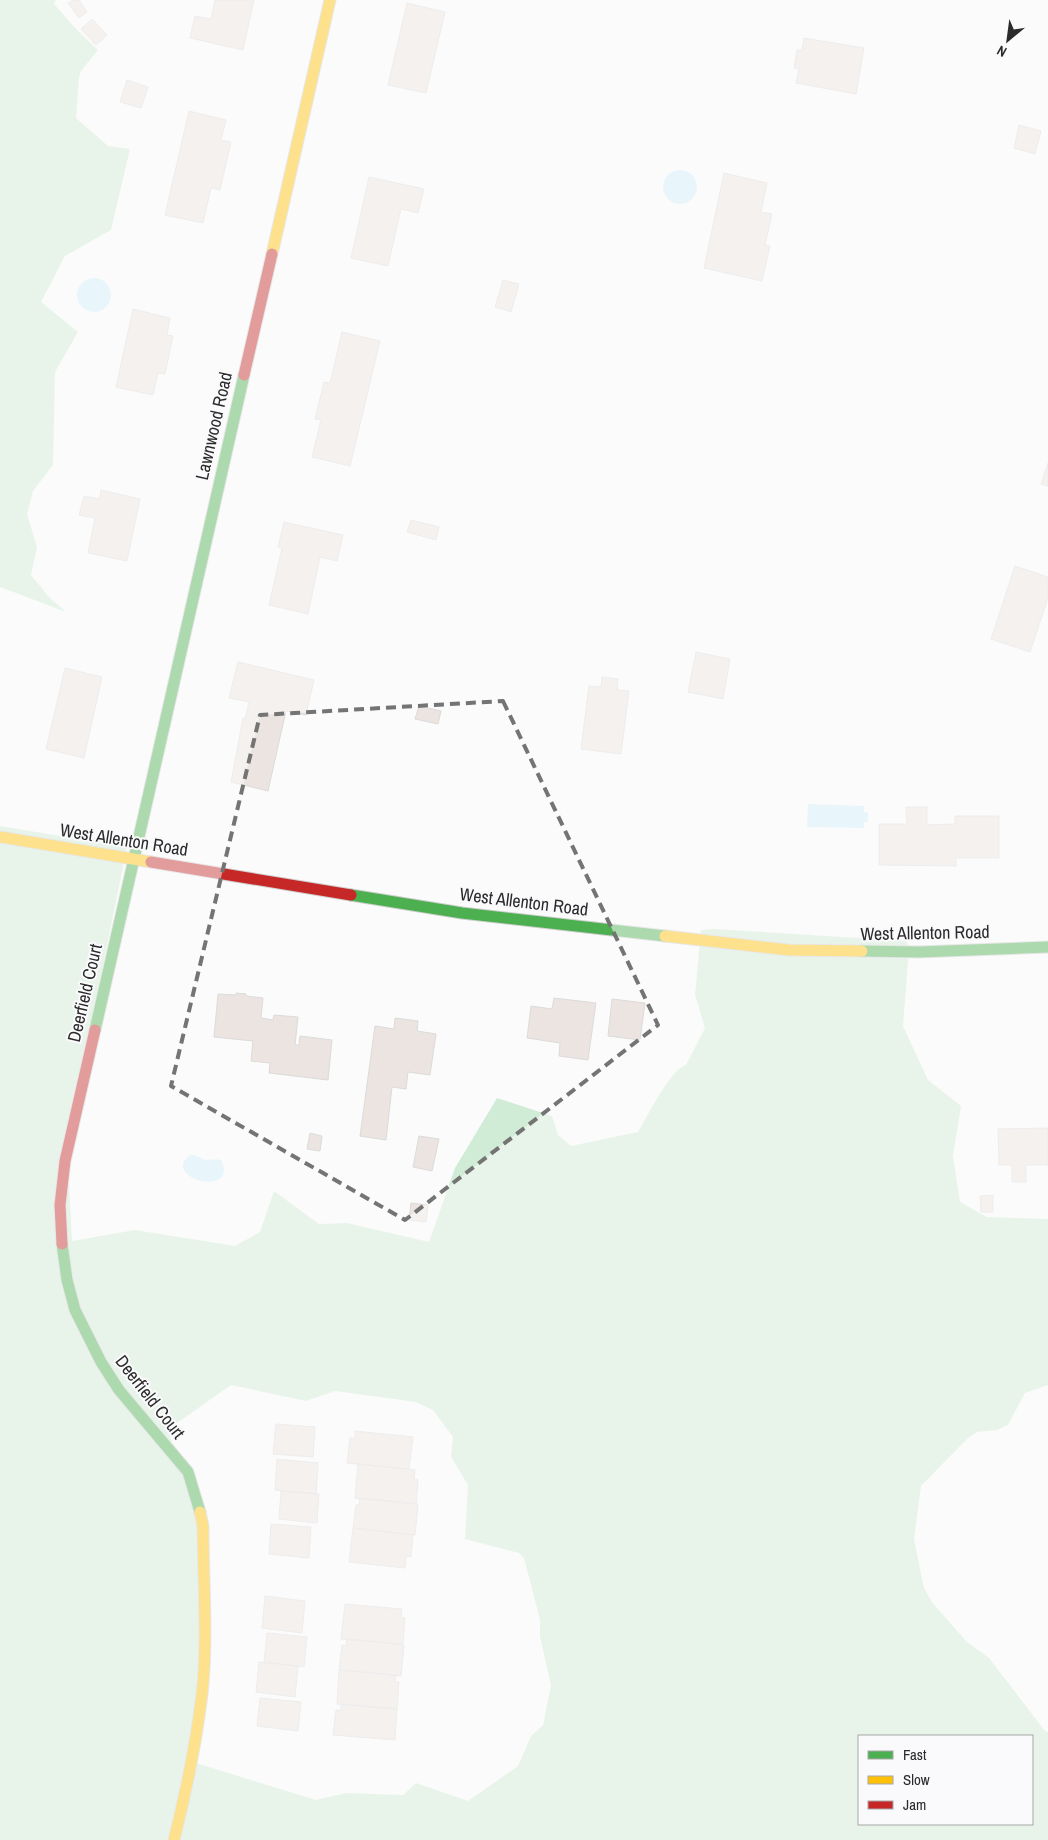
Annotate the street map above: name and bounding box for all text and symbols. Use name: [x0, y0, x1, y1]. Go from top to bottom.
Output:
north arrow: [983, 15, 1033, 65]
text: N: [994, 41, 1010, 61]
street label: Lawnwood Road: [189, 370, 238, 482]
street label: West Allenton Road: [58, 817, 190, 862]
street label: West Allenton Road: [458, 881, 590, 922]
street label: West Allenton Road: [860, 919, 990, 946]
street label: Deerfield Court: [61, 941, 108, 1044]
street label: Deerfield Court: [110, 1350, 191, 1444]
legend: [858, 1735, 1033, 1825]
text: Fast: [903, 1744, 927, 1765]
text: Slow: [903, 1769, 930, 1790]
text: Jam: [903, 1794, 926, 1815]

